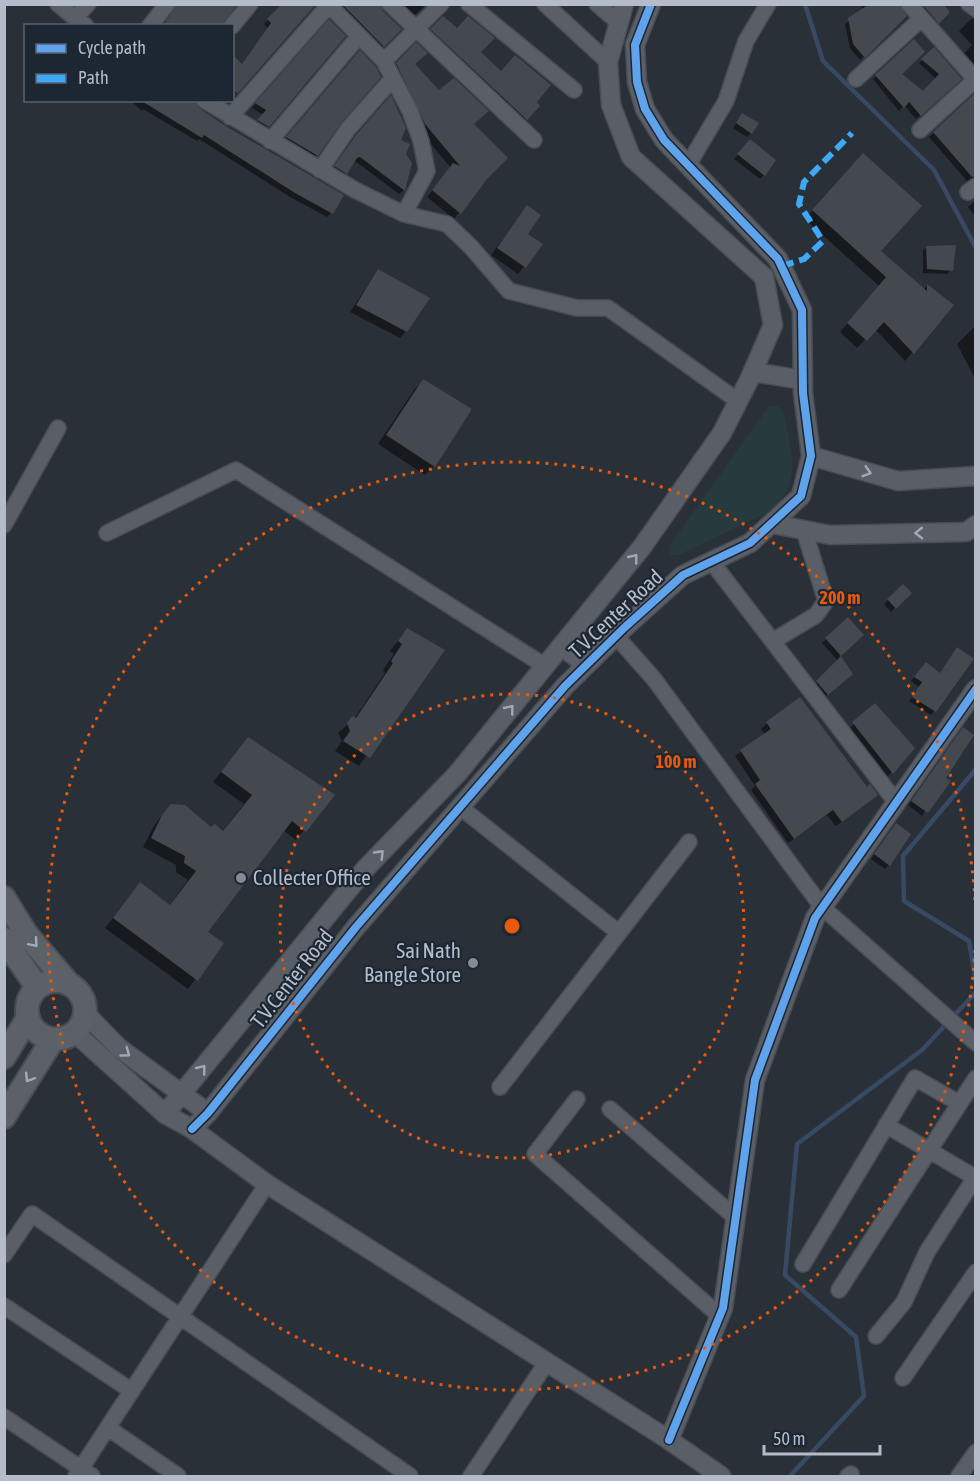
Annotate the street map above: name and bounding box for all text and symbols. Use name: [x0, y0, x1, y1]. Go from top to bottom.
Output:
legend: [24, 24, 234, 102]
text: Cycle path: [78, 37, 146, 58]
text: Path: [78, 67, 109, 88]
one-way arrow: [861, 465, 872, 477]
one-way arrow: [915, 527, 924, 539]
one-way arrow: [626, 554, 637, 565]
street label: T.V.Center Road: [564, 564, 667, 663]
text: 200 m: [820, 587, 860, 608]
one-way arrow: [502, 705, 513, 716]
text: 100 m: [656, 751, 696, 772]
one-way arrow: [372, 850, 383, 861]
place label: Collecter Office: [253, 865, 371, 889]
marker: Collecter Office: [234, 871, 248, 885]
centre of rings: [502, 916, 522, 936]
street label: T.V.Center Road: [245, 924, 337, 1033]
one-way arrow: [27, 936, 38, 947]
place label: Sai Nath Bangle Store: [364, 938, 461, 986]
marker: Sai Nath Bangle Store: [466, 956, 480, 970]
one-way arrow: [120, 1046, 131, 1057]
one-way arrow: [195, 1065, 206, 1076]
one-way arrow: [24, 1072, 36, 1082]
scale bar: [764, 1418, 880, 1456]
text: 50 m: [773, 1428, 805, 1449]

